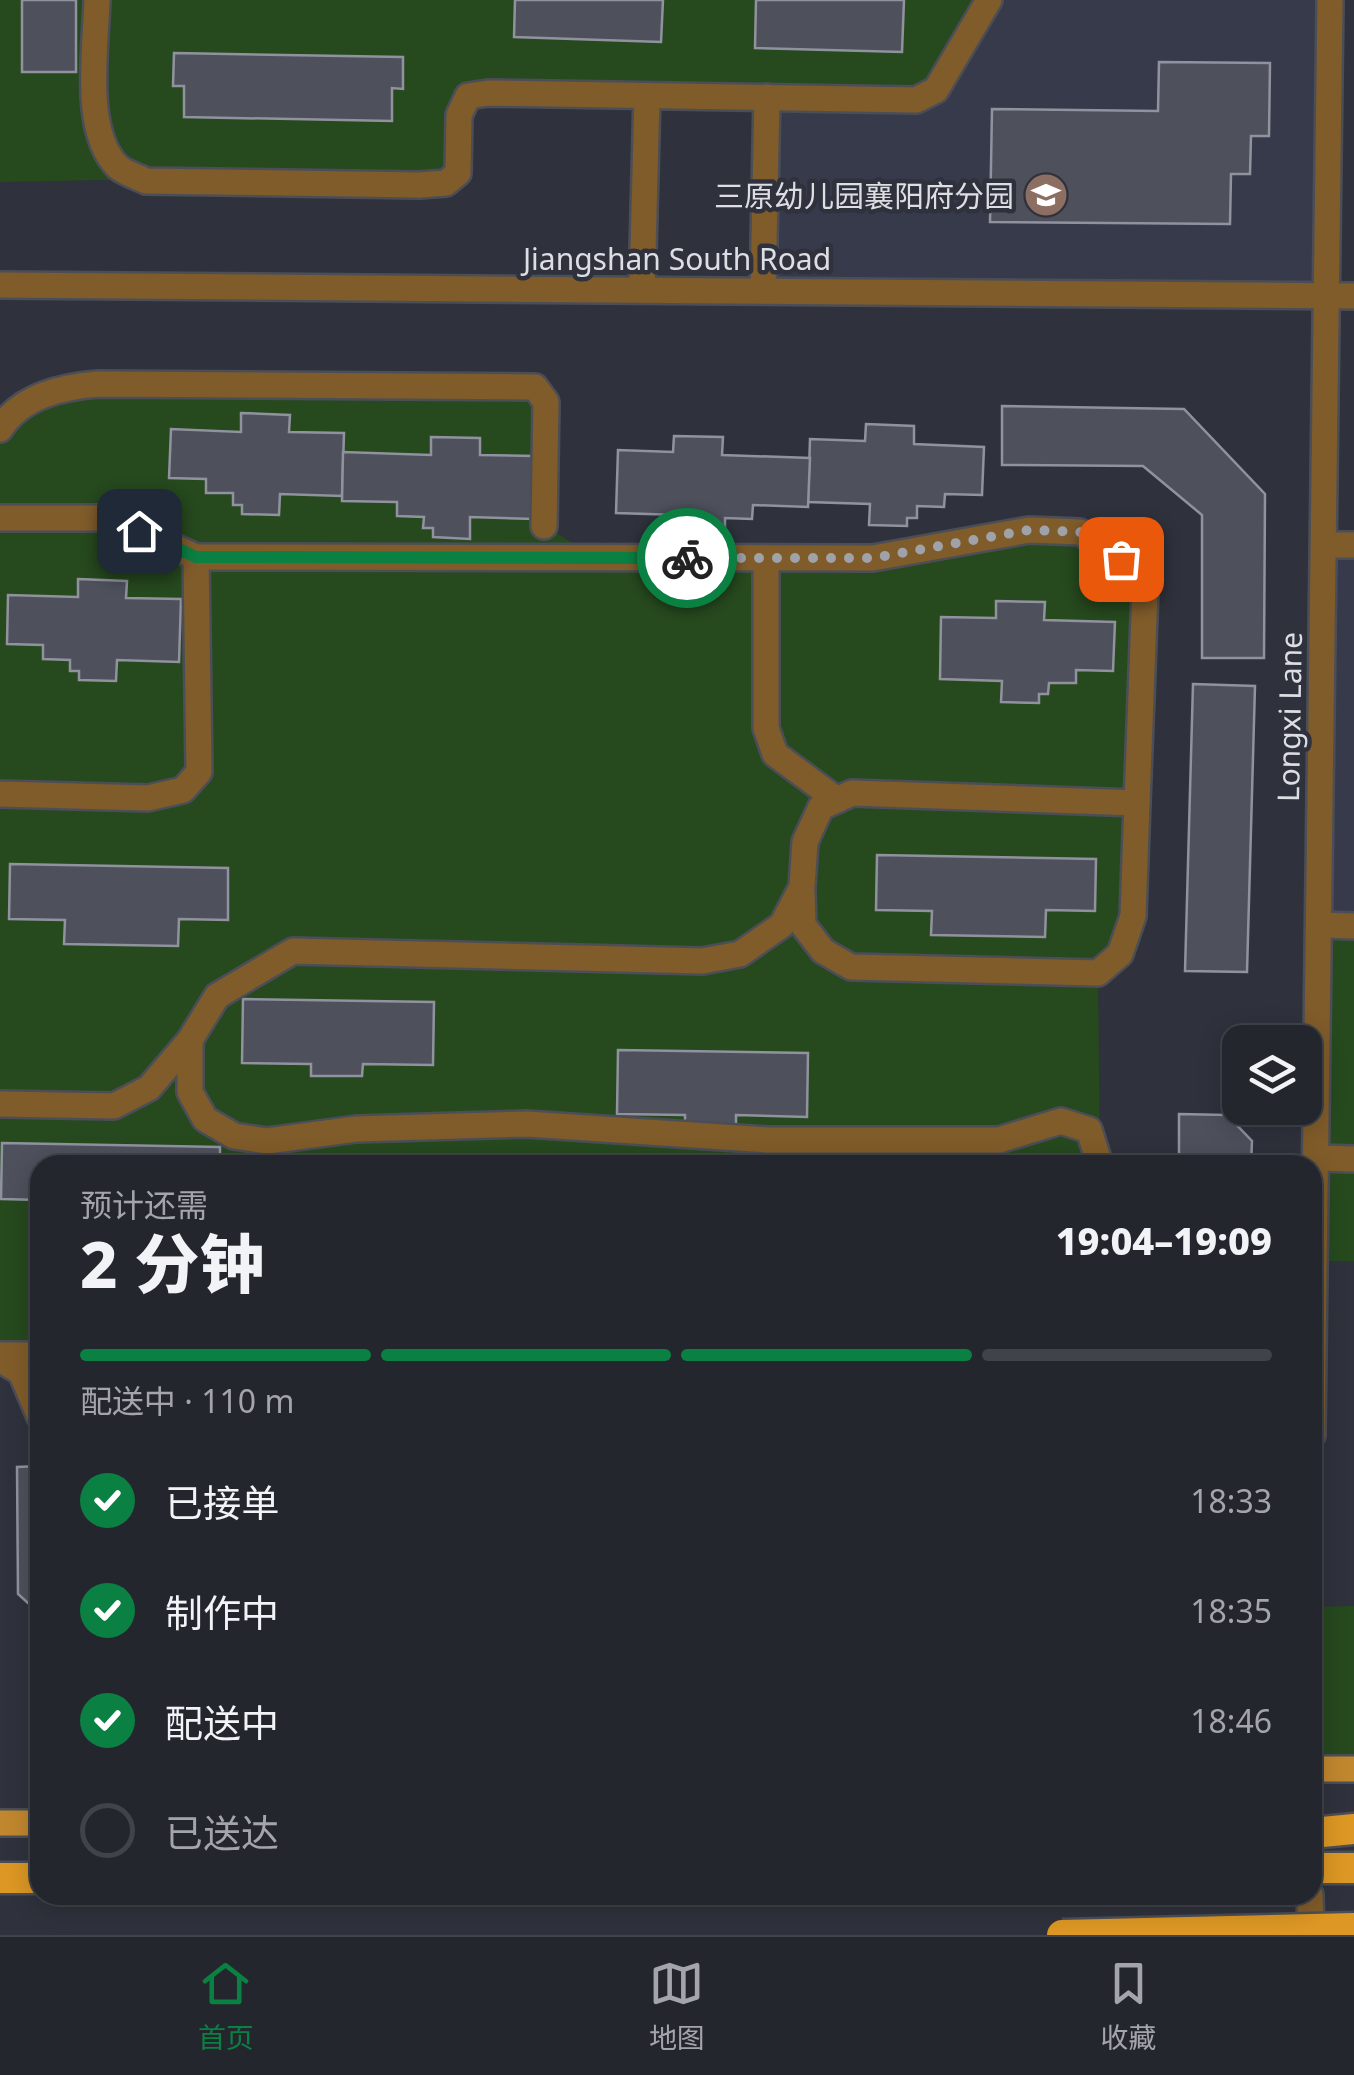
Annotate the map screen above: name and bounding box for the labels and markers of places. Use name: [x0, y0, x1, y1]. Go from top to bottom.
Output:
school or university icon: 三原幼儿园襄阳府分园: [1023, 172, 1069, 218]
place label: 三原幼儿园襄阳府分园: [714, 175, 1014, 216]
pin: [97, 489, 182, 574]
pin: [1079, 517, 1164, 602]

